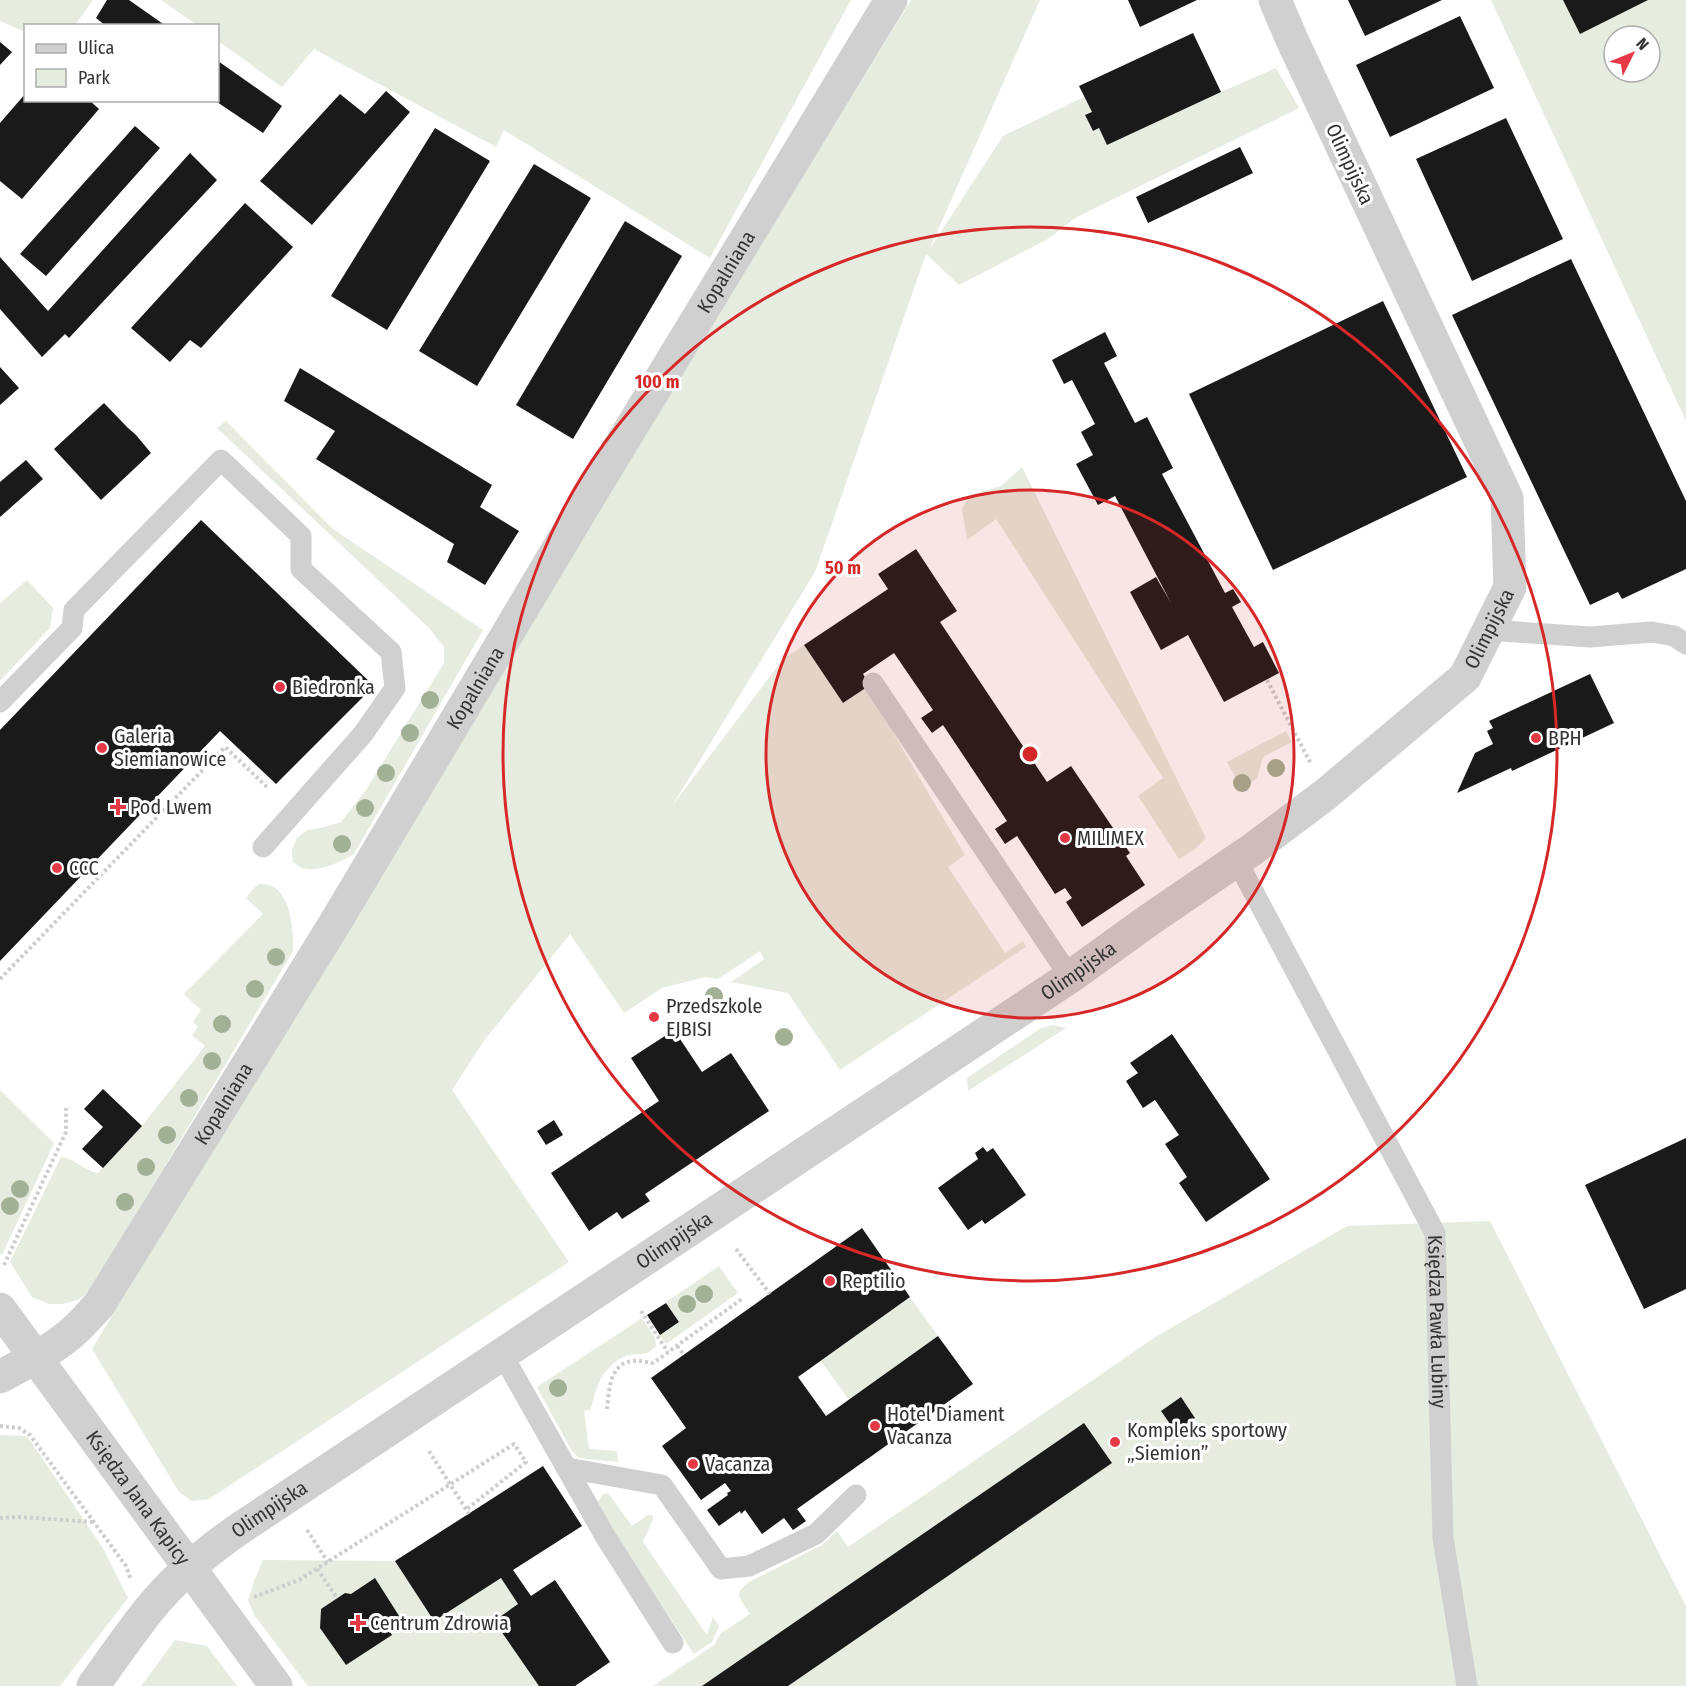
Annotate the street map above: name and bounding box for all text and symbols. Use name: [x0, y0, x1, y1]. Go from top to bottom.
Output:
legend: [24, 24, 219, 102]
north arrow: [1602, 24, 1662, 84]
text: N: [1632, 34, 1653, 54]
text: Ulica: [78, 37, 114, 59]
text: Park: [78, 67, 111, 89]
street label: Olimpijska: [1321, 120, 1379, 208]
street label: Kopalniana: [692, 226, 760, 317]
text: 100 m: [635, 371, 679, 393]
text: 50 m: [825, 557, 861, 579]
street label: Olimpijska: [1459, 585, 1519, 673]
street label: Kopalniana: [441, 642, 509, 734]
place label: Biedronka: [292, 675, 375, 699]
marker: Biedronka: [273, 680, 287, 694]
place label: Galeria Siemianowice: [114, 724, 226, 771]
place label: BPH: [1548, 726, 1582, 750]
marker: BPH: [1529, 731, 1543, 745]
marker: Galeria Siemianowice: [95, 741, 109, 755]
centre of rings: [1020, 744, 1040, 764]
place label: Pod Lwem: [130, 795, 212, 819]
marker: Pod Lwem: [111, 800, 125, 814]
place label: MILIMEX: [1077, 826, 1144, 850]
marker: MILIMEX: [1058, 831, 1072, 845]
place label: CCC: [69, 856, 99, 880]
marker: CCC: [50, 861, 64, 875]
street label: Olimpijska: [1036, 936, 1121, 1005]
place label: Przedszkole EJBISI: [666, 994, 762, 1041]
marker: Przedszkole EJBISI: [647, 1010, 661, 1024]
street label: Kopalniana: [189, 1058, 258, 1149]
street label: Olimpijska: [631, 1206, 716, 1274]
street label: Księdza Pawła Lubiny: [1423, 1235, 1452, 1409]
place label: Reptilio: [842, 1269, 906, 1293]
marker: Reptilio: [823, 1274, 837, 1288]
place label: Hotel Diament Vacanza: [887, 1402, 1005, 1449]
place label: Kompleks sportowy „Siemion”: [1127, 1418, 1287, 1465]
marker: Hotel Diament Vacanza: [868, 1419, 882, 1433]
street label: Księdza Jana Kapicy: [81, 1426, 195, 1570]
marker: Kompleks sportowy „Siemion”: [1108, 1435, 1122, 1449]
place label: Vacanza: [705, 1452, 770, 1476]
marker: Vacanza: [686, 1457, 700, 1471]
street label: Olimpijska: [226, 1475, 312, 1543]
place label: Centrum Zdrowia: [370, 1611, 509, 1635]
marker: Centrum Zdrowia: [351, 1616, 365, 1630]

